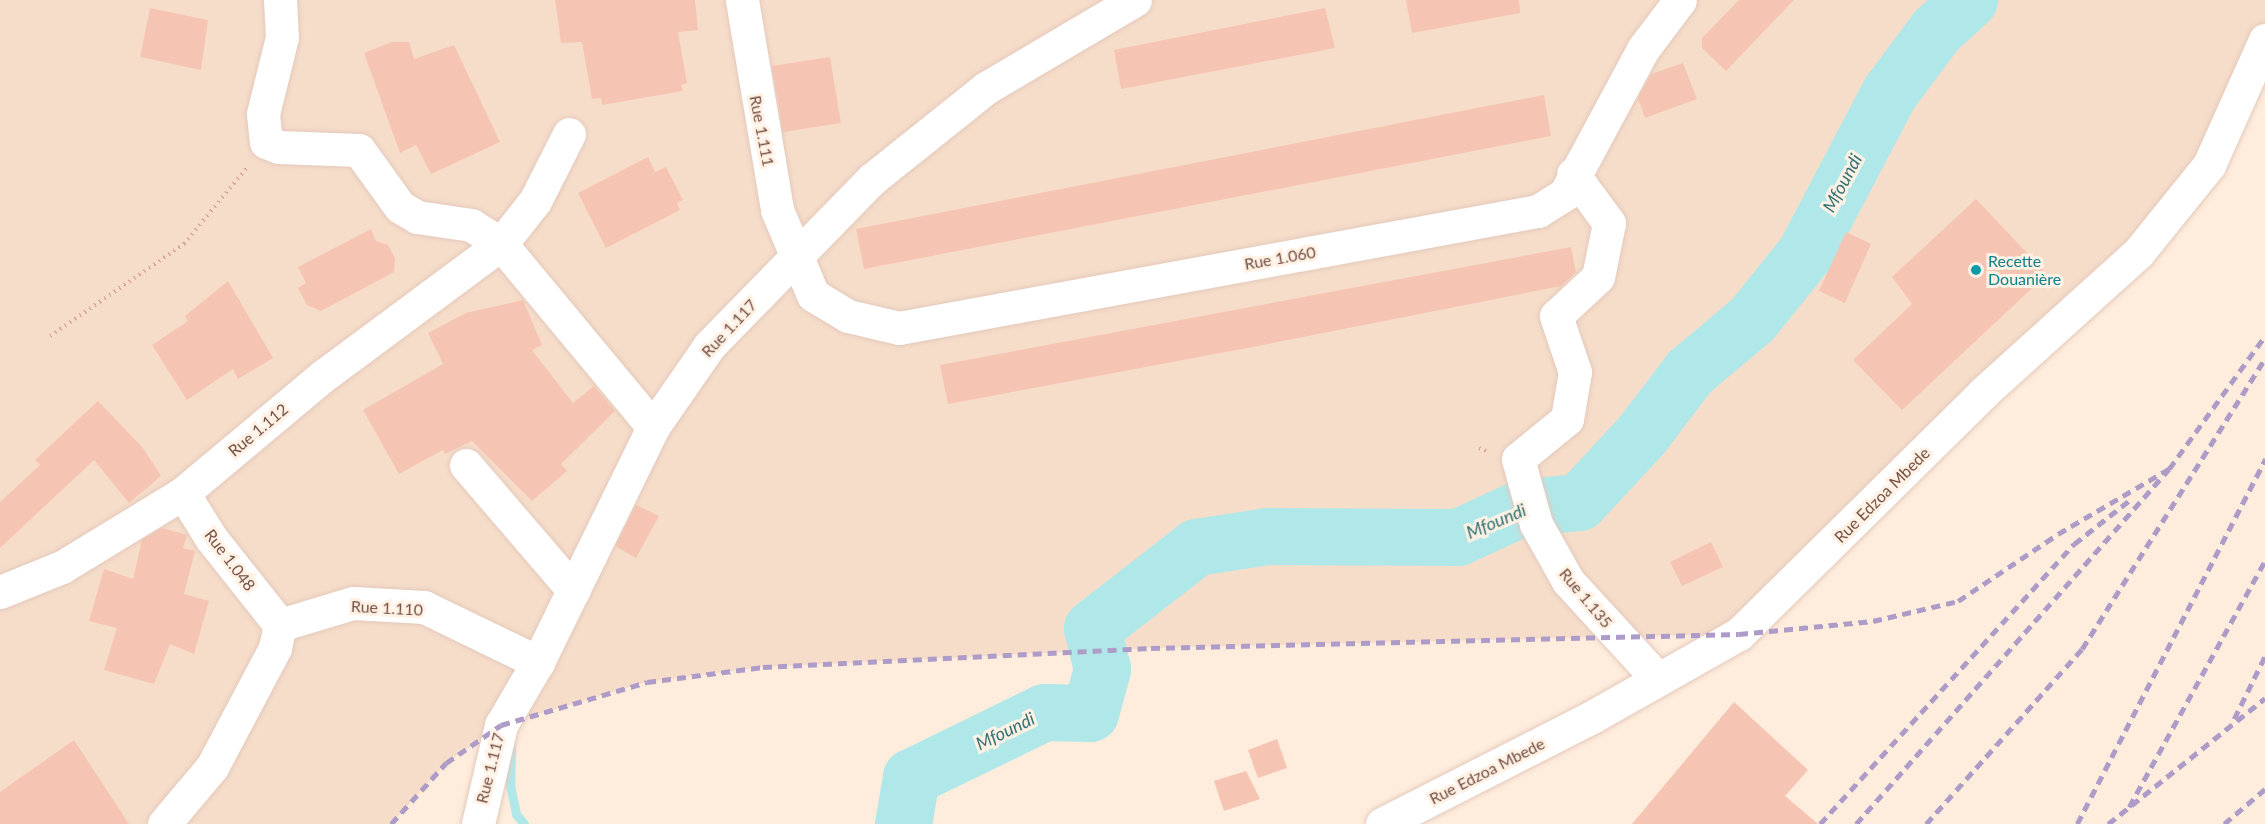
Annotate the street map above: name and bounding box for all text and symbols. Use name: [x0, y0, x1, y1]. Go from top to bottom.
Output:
street label: Rue 1.111: [746, 94, 778, 168]
water label: Mfoundi: [1818, 150, 1866, 216]
street label: Rue 1.060: [1243, 242, 1317, 274]
place label: Recette Douanière: [1988, 251, 2061, 289]
marker: Recette Douanière: [1969, 263, 1983, 277]
street label: Rue 1.117: [697, 295, 761, 361]
street label: Rue 1.112: [224, 399, 292, 461]
street label: Rue Edzoa Mbede: [1830, 443, 1934, 547]
water label: Mfoundi: [1463, 499, 1529, 543]
street label: Rue 1.048: [201, 525, 259, 595]
street label: Rue 1.135: [1555, 564, 1617, 632]
street label: Rue 1.110: [351, 597, 423, 619]
water label: Mfoundi: [972, 708, 1038, 754]
street label: Rue 1.117: [472, 731, 508, 805]
street label: Rue Edzoa Mbede: [1426, 734, 1548, 808]

